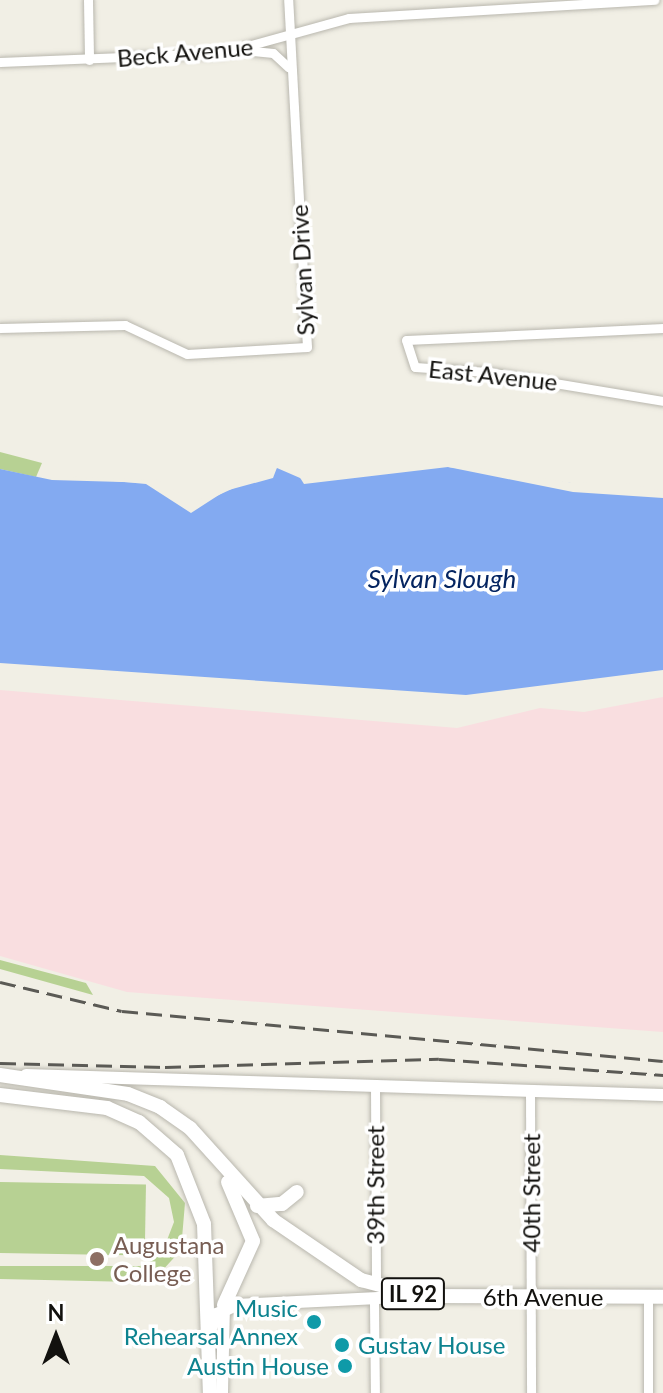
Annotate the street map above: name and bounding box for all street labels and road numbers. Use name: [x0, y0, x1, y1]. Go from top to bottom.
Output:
street label: Beck Avenue: [115, 32, 255, 72]
street label: Sylvan Drive: [284, 204, 320, 336]
street label: East Avenue: [427, 354, 559, 396]
street label: 39th Street: [361, 1125, 389, 1245]
street label: 40th Street: [517, 1133, 545, 1253]
road number: IL 92: [379, 1276, 447, 1312]
street label: 6th Avenue: [482, 1283, 604, 1311]

